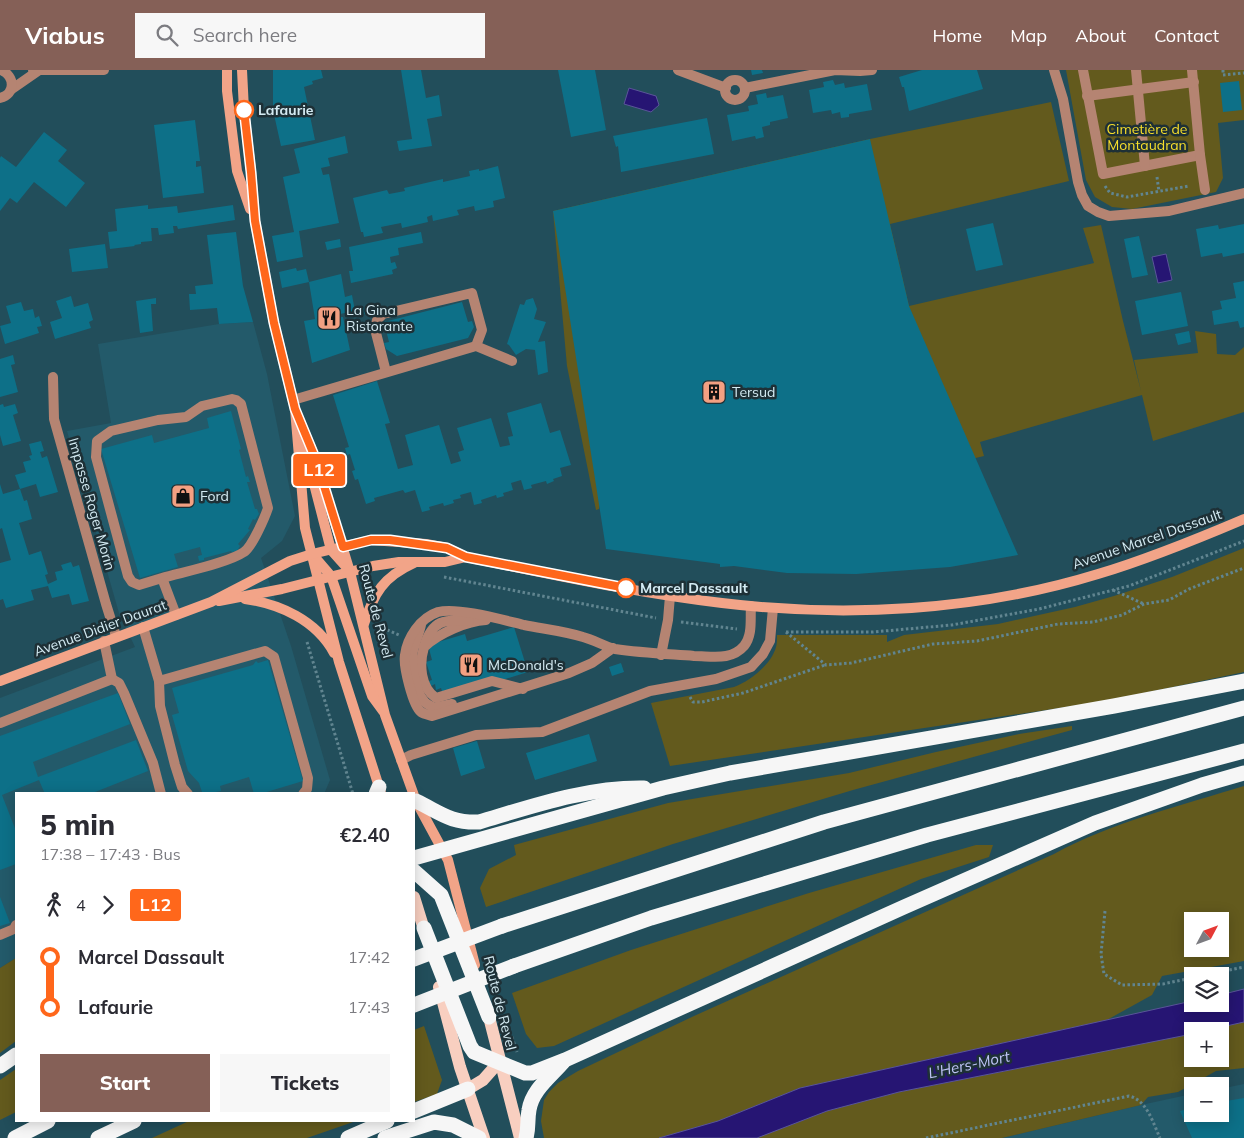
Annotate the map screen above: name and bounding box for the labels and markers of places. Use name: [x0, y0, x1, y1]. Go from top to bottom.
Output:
marker: Lafaurie: [234, 100, 254, 120]
place label: Lafaurie: [258, 101, 314, 119]
place label: La Gina Ristorante: [346, 301, 413, 335]
restaurant icon: La Gina Ristorante: [316, 305, 342, 331]
building icon: Tersud: [701, 379, 727, 405]
place label: Tersud: [732, 383, 775, 401]
shop icon: Ford: [170, 483, 196, 509]
place label: Ford: [200, 487, 229, 505]
marker: Marcel Dassault: [616, 578, 636, 598]
place label: Marcel Dassault: [640, 579, 748, 597]
restaurant icon: McDonald's: [458, 652, 484, 678]
place label: McDonald's: [488, 656, 564, 674]

